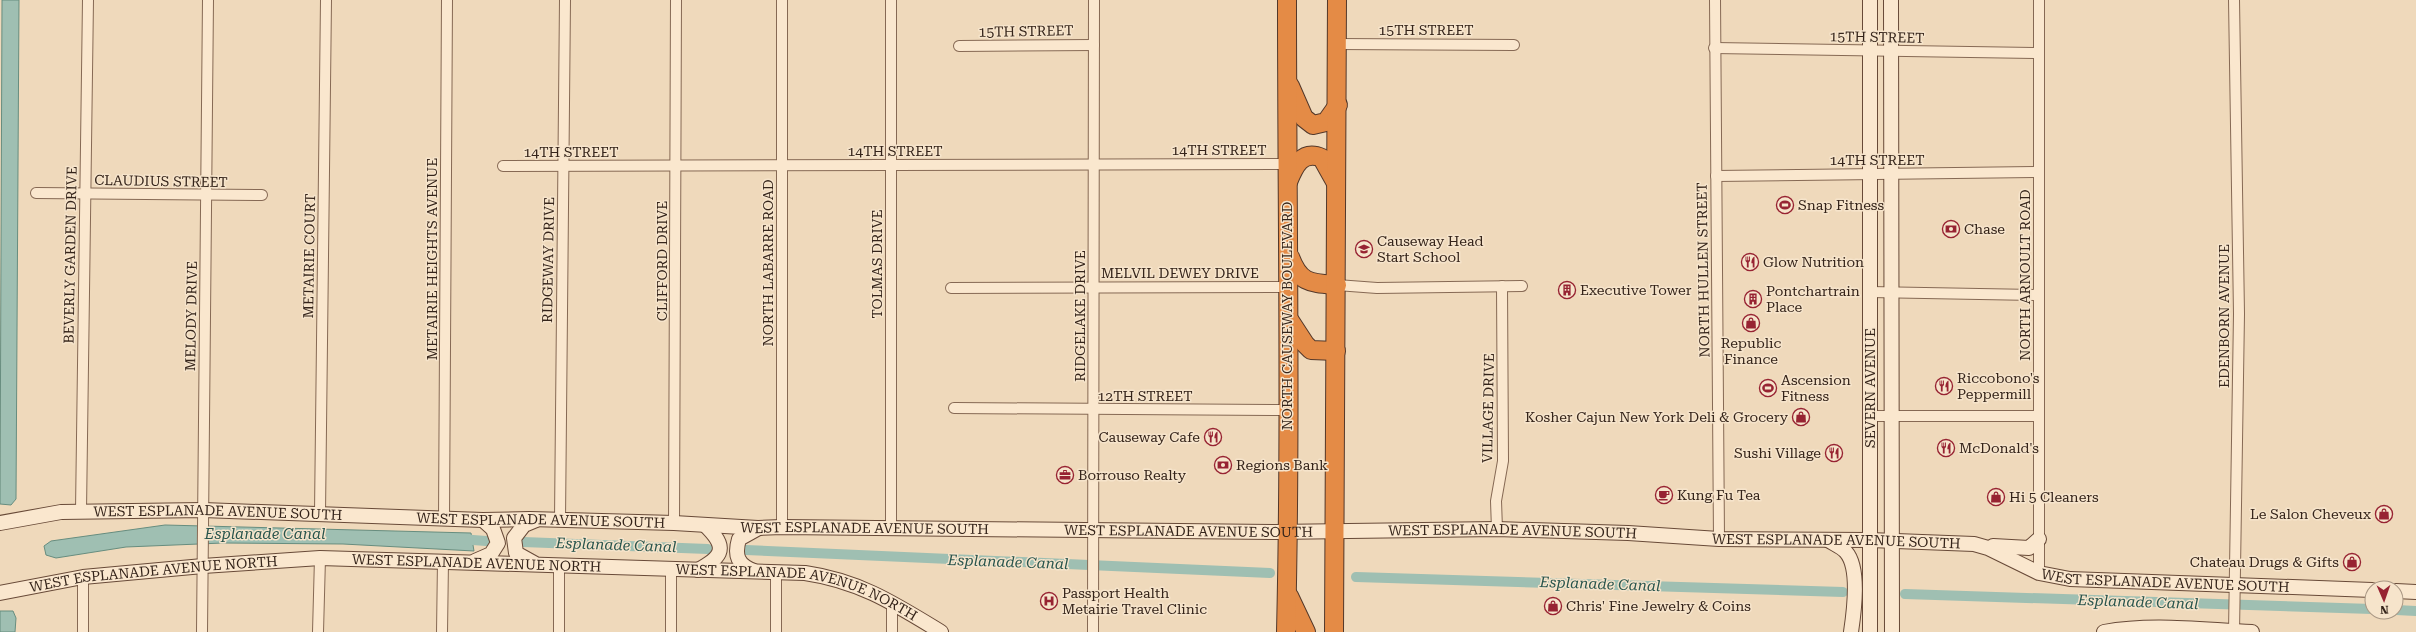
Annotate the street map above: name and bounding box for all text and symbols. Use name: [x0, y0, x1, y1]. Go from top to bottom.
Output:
street label: 15TH STREET: [978, 22, 1074, 40]
street label: 15TH STREET: [1378, 22, 1474, 38]
street label: 15TH STREET: [1829, 28, 1925, 46]
street label: 14TH STREET: [1171, 142, 1267, 158]
street label: 14TH STREET: [847, 143, 943, 159]
street label: 14TH STREET: [523, 144, 619, 160]
street label: 14TH STREET: [1829, 152, 1925, 168]
street label: METAIRIE HEIGHTS AVENUE: [424, 158, 440, 360]
street label: BEVERLY GARDEN DRIVE: [60, 166, 80, 344]
street label: CLAUDIUS STREET: [94, 172, 228, 190]
street label: NORTH LABARRE ROAD: [760, 179, 776, 347]
street label: NORTH HULLEN STREET: [1693, 182, 1713, 358]
street label: NORTH ARNOULT ROAD: [2017, 189, 2033, 361]
street label: METAIRIE COURT: [300, 193, 318, 319]
sports icon: Snap Fitness: [1775, 195, 1795, 215]
street label: RIDGEWAY DRIVE: [539, 197, 557, 323]
place label: Snap Fitness: [1798, 197, 1884, 213]
street label: CLIFFORD DRIVE: [654, 201, 670, 321]
street label: NORTH CAUSEWAY BOULEVARD: [1279, 201, 1295, 430]
street label: TOLMAS DRIVE: [869, 209, 885, 319]
bank icon: Chase: [1941, 219, 1961, 239]
place label: Chase: [1964, 221, 2005, 237]
place label: Causeway Head Start School: [1377, 233, 1483, 265]
school or university icon: Causeway Head Start School: [1354, 239, 1374, 259]
street label: EDENBORN AVENUE: [2216, 244, 2232, 388]
street label: RIDGELAKE DRIVE: [1072, 250, 1088, 382]
restaurant icon: Glow Nutrition: [1740, 252, 1760, 272]
place label: Glow Nutrition: [1763, 254, 1864, 270]
street label: MELODY DRIVE: [182, 261, 200, 371]
street label: MELVIL DEWEY DRIVE: [1101, 265, 1259, 281]
building icon: Executive Tower: [1557, 280, 1577, 300]
place label: Executive Tower: [1580, 282, 1692, 298]
place label: Pontchartrain Place: [1766, 283, 1860, 315]
building icon: Pontchartrain Place: [1743, 289, 1763, 309]
shop icon: Republic Finance: [1741, 313, 1761, 333]
street label: SEVERN AVENUE: [1862, 328, 1878, 448]
place label: Republic Finance: [1721, 335, 1782, 367]
street label: VILLAGE DRIVE: [1479, 353, 1497, 463]
place label: Riccobono's Peppermill: [1957, 370, 2040, 402]
place label: Ascension Fitness: [1781, 372, 1851, 404]
restaurant icon: Riccobono's Peppermill: [1934, 376, 1954, 396]
sports icon: Ascension Fitness: [1758, 378, 1778, 398]
street label: 12TH STREET: [1097, 388, 1193, 404]
shop icon: Kosher Cajun New York Deli & Grocery: [1791, 407, 1811, 427]
place label: Kosher Cajun New York Deli & Grocery: [1525, 409, 1789, 425]
restaurant icon: Causeway Cafe: [1203, 427, 1223, 447]
place label: Causeway Cafe: [1098, 429, 1200, 445]
restaurant icon: McDonald's: [1936, 438, 1956, 458]
place label: McDonald's: [1959, 440, 2039, 456]
restaurant icon: Sushi Village: [1824, 443, 1844, 463]
place label: Sushi Village: [1734, 445, 1821, 461]
bank icon: Regions Bank: [1213, 455, 1233, 475]
place label: Regions Bank: [1236, 457, 1328, 473]
office icon: Borrouso Realty: [1055, 465, 1075, 485]
place label: Borrouso Realty: [1078, 467, 1187, 483]
cafe icon: Kung Fu Tea: [1654, 485, 1674, 505]
place label: Kung Fu Tea: [1677, 487, 1761, 503]
shop icon: Hi 5 Cleaners: [1986, 487, 2006, 507]
place label: Hi 5 Cleaners: [2009, 489, 2099, 505]
street label: WEST ESPLANADE AVENUE SOUTH: [93, 502, 343, 523]
shop icon: Le Salon Cheveux: [2374, 504, 2394, 524]
place label: Le Salon Cheveux: [2250, 506, 2371, 522]
street label: WEST ESPLANADE AVENUE SOUTH: [416, 510, 666, 531]
street label: WEST ESPLANADE AVENUE SOUTH: [740, 519, 989, 537]
street label: WEST ESPLANADE AVENUE SOUTH: [1388, 521, 1638, 542]
street label: WEST ESPLANADE AVENUE SOUTH: [1064, 522, 1313, 540]
water label: Esplanade Canal: [204, 525, 326, 543]
street label: WEST ESPLANADE AVENUE SOUTH: [1711, 531, 1961, 551]
water label: Esplanade Canal: [554, 534, 677, 556]
street label: WEST ESPLANADE AVENUE NORTH: [352, 551, 602, 575]
water label: Esplanade Canal: [946, 551, 1069, 573]
shop icon: Chateau Drugs & Gifts: [2342, 552, 2362, 572]
street label: WEST ESPLANADE AVENUE NORTH: [28, 553, 279, 595]
place label: Chateau Drugs & Gifts: [2190, 554, 2339, 570]
street label: WEST ESPLANADE AVENUE NORTH: [675, 561, 920, 624]
street label: WEST ESPLANADE AVENUE SOUTH: [2040, 566, 2290, 595]
water label: Esplanade Canal: [1538, 573, 1661, 595]
north arrow: [2364, 580, 2404, 620]
place label: Passport Health Metairie Travel Clinic: [1062, 585, 1207, 617]
hospital icon: Passport Health Metairie Travel Clinic: [1039, 591, 1059, 611]
water label: Esplanade Canal: [2076, 591, 2199, 613]
shop icon: Chris' Fine Jewelry & Coins: [1543, 596, 1563, 616]
place label: Chris' Fine Jewelry & Coins: [1566, 598, 1751, 614]
text: N: [2379, 603, 2389, 616]

